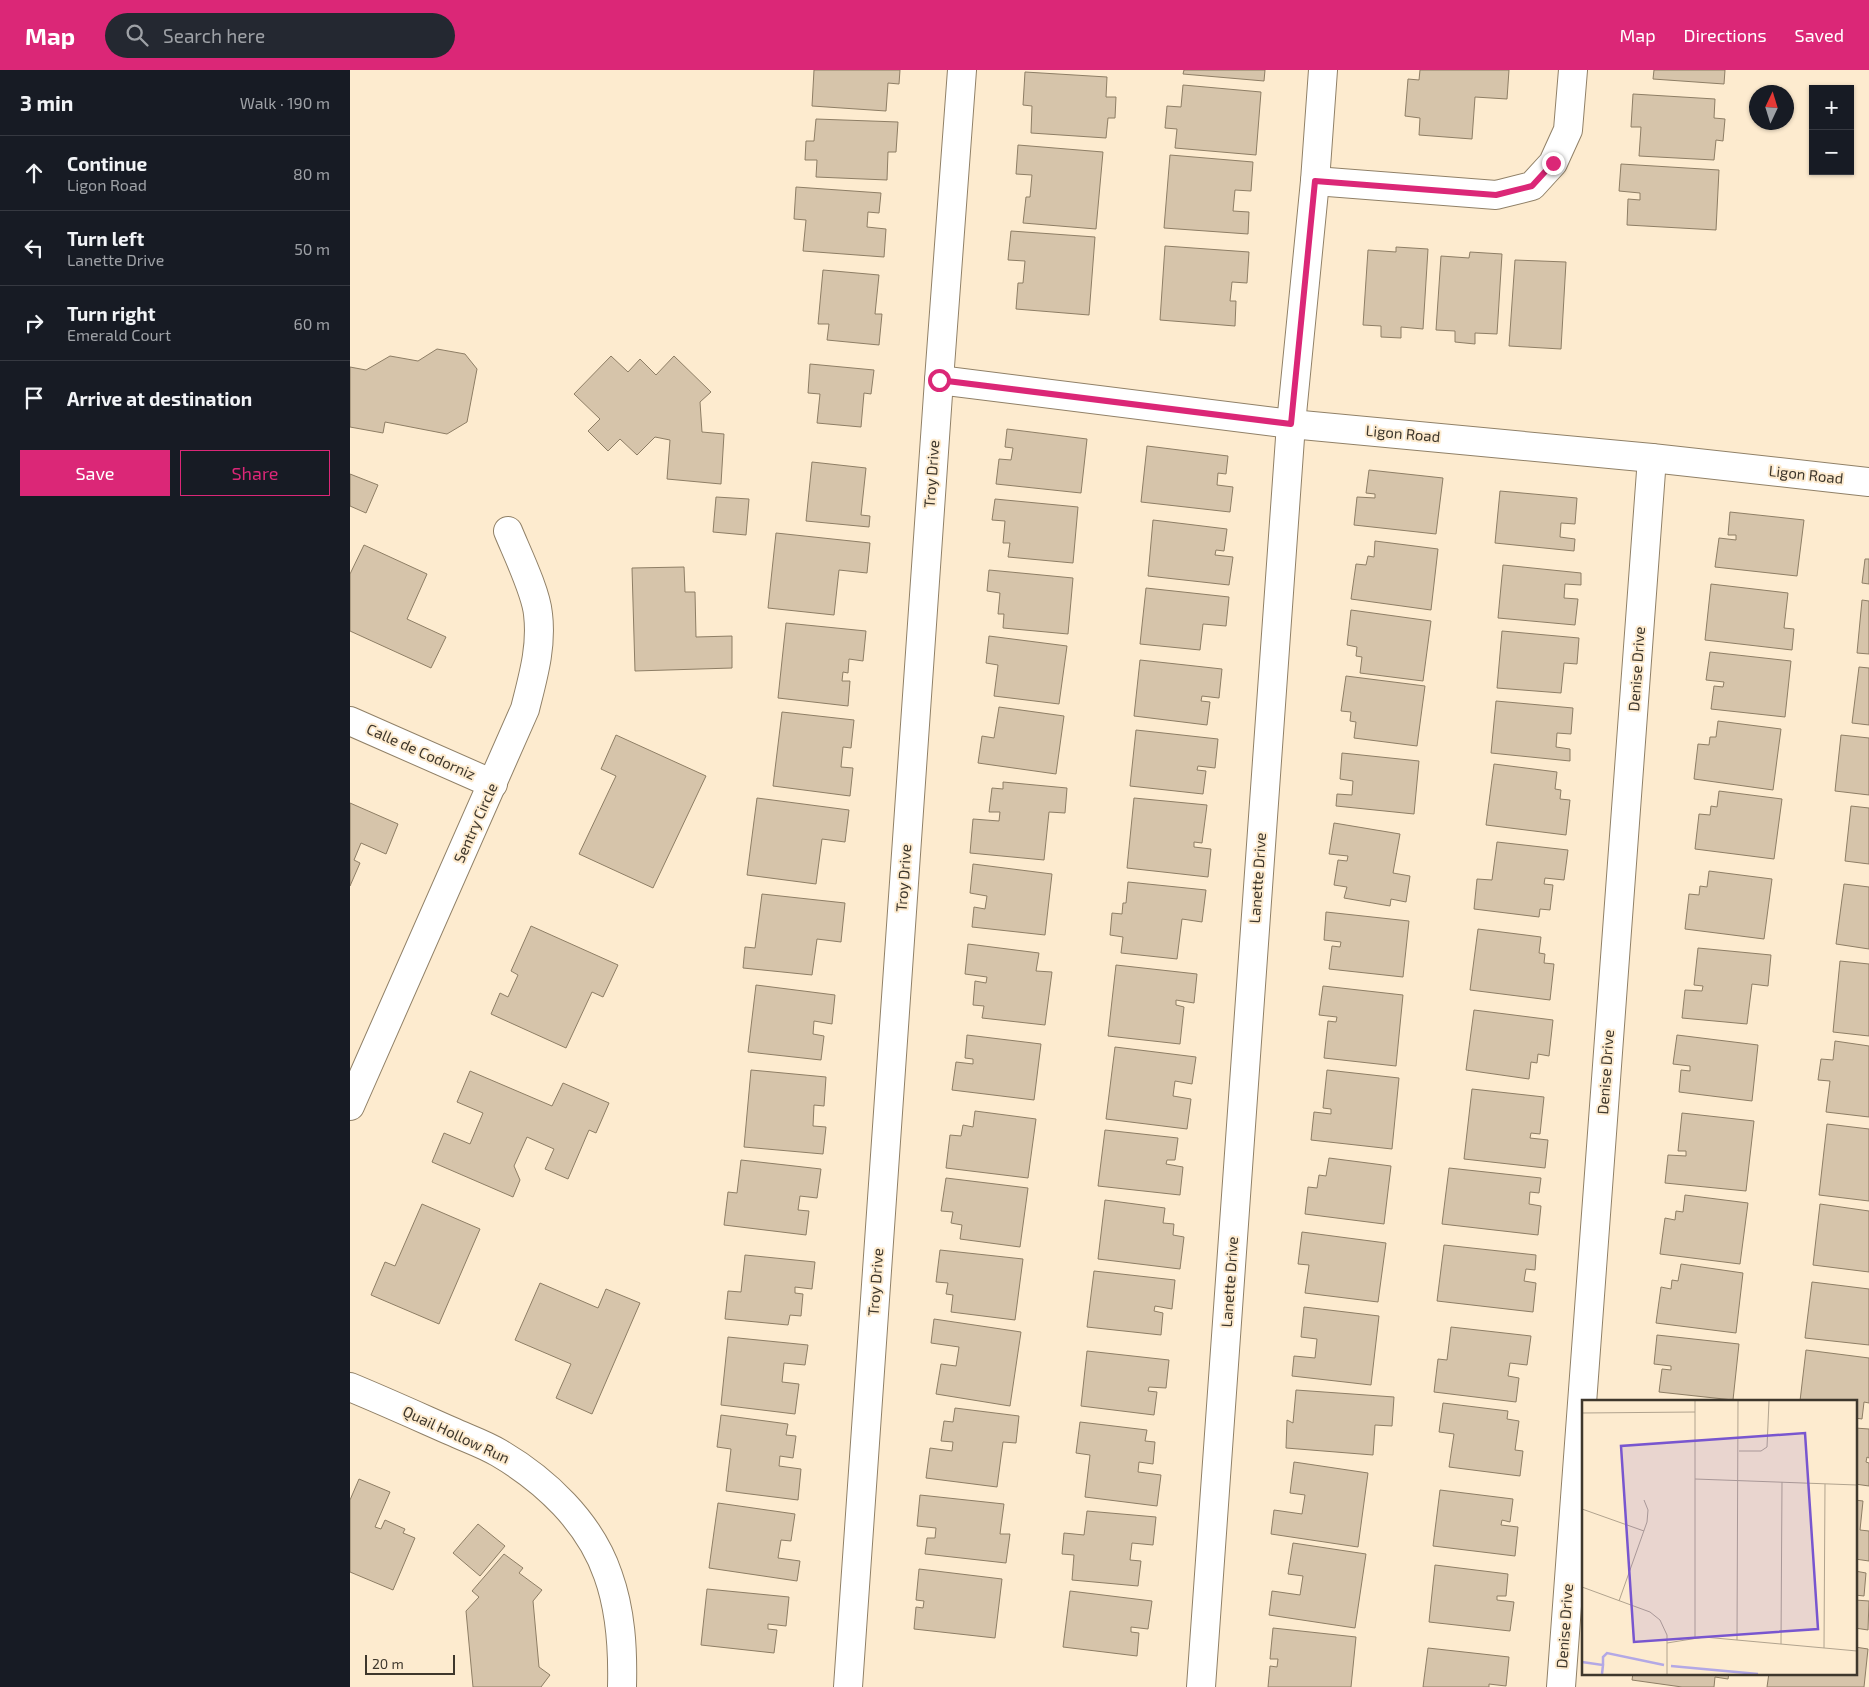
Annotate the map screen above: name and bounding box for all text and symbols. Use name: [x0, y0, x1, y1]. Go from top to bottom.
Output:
search box: [105, 13, 455, 58]
text: Map: [25, 21, 75, 50]
icon: search: [123, 21, 151, 49]
text: Search here: [163, 24, 265, 47]
text: Map: [1619, 24, 1656, 46]
text: Directions: [1684, 24, 1767, 46]
text: Saved: [1795, 24, 1844, 46]
north arrow: [1749, 85, 1794, 130]
map controls: [1809, 85, 1854, 175]
button: +: [1809, 85, 1854, 130]
text: 3 min: [20, 90, 73, 115]
text: Walk · 190 m: [240, 93, 330, 112]
button: −: [1809, 130, 1854, 175]
text: Continue: [67, 152, 147, 175]
route end: [1542, 152, 1565, 175]
icon: ahead: [20, 159, 48, 187]
text: 80 m: [293, 164, 330, 183]
text: Ligon Road: [67, 175, 147, 194]
text: Turn left: [67, 227, 144, 250]
icon: left: [20, 234, 48, 262]
text: 50 m: [294, 239, 330, 258]
text: Lanette Drive: [67, 250, 164, 269]
text: Turn right: [67, 302, 155, 325]
icon: right: [20, 309, 48, 337]
text: 60 m: [294, 314, 330, 333]
text: Emerald Court: [67, 325, 171, 344]
route start: [928, 369, 951, 392]
icon: arrive: [20, 384, 48, 412]
text: Arrive at destination: [67, 387, 252, 410]
street label: Ligon Road: [1365, 421, 1441, 445]
street label: Troy Drive: [920, 439, 942, 509]
button: Save: [20, 450, 170, 496]
button: Share: [180, 450, 330, 496]
street label: Ligon Road: [1768, 461, 1844, 487]
street label: Denise Drive: [1624, 626, 1648, 712]
street label: Calle de Codorniz: [364, 719, 479, 783]
street label: Sentry Circle: [449, 780, 501, 865]
street label: Lanette Drive: [1245, 832, 1269, 924]
street label: Troy Drive: [892, 843, 914, 913]
street label: Denise Drive: [1593, 1029, 1617, 1115]
street label: Lanette Drive: [1217, 1236, 1241, 1328]
street label: Troy Drive: [864, 1247, 886, 1317]
inset map: [1582, 1400, 1856, 1674]
street label: Quail Hollow Run: [400, 1401, 513, 1468]
street label: Denise Drive: [1552, 1583, 1576, 1669]
scale bar: [365, 1652, 455, 1675]
text: 20 m: [372, 1655, 404, 1672]

